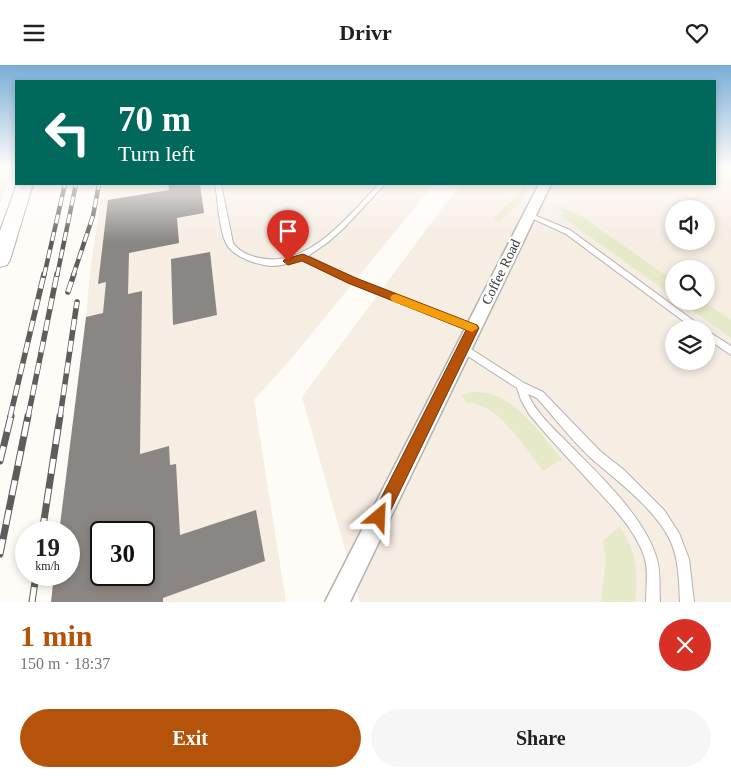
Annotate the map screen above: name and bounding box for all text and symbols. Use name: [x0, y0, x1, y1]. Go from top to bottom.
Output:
icon: menu: [20, 19, 48, 47]
icon: heart: [683, 19, 711, 47]
text: Drivr: [339, 20, 392, 45]
icon: left: [35, 100, 100, 165]
text: 70 m: [118, 100, 191, 139]
text: Turn left: [118, 141, 195, 166]
map controls: [665, 200, 715, 370]
button: sound: [665, 200, 715, 250]
pin: [267, 210, 309, 261]
icon: arrive: [274, 217, 302, 245]
street label: Coffee Road: [479, 237, 523, 307]
button: search: [665, 260, 715, 310]
button: layers: [665, 320, 715, 370]
position arrow: [352, 490, 404, 542]
speed limit sign: 30: [90, 521, 155, 586]
text: 19: [35, 534, 60, 561]
text: km/h: [35, 559, 60, 573]
text: 1 min: [20, 619, 93, 652]
button: close: [659, 619, 711, 671]
text: 150 m · 18:37: [20, 655, 110, 672]
button: Exit: [20, 709, 361, 767]
button: Share: [371, 709, 711, 767]

